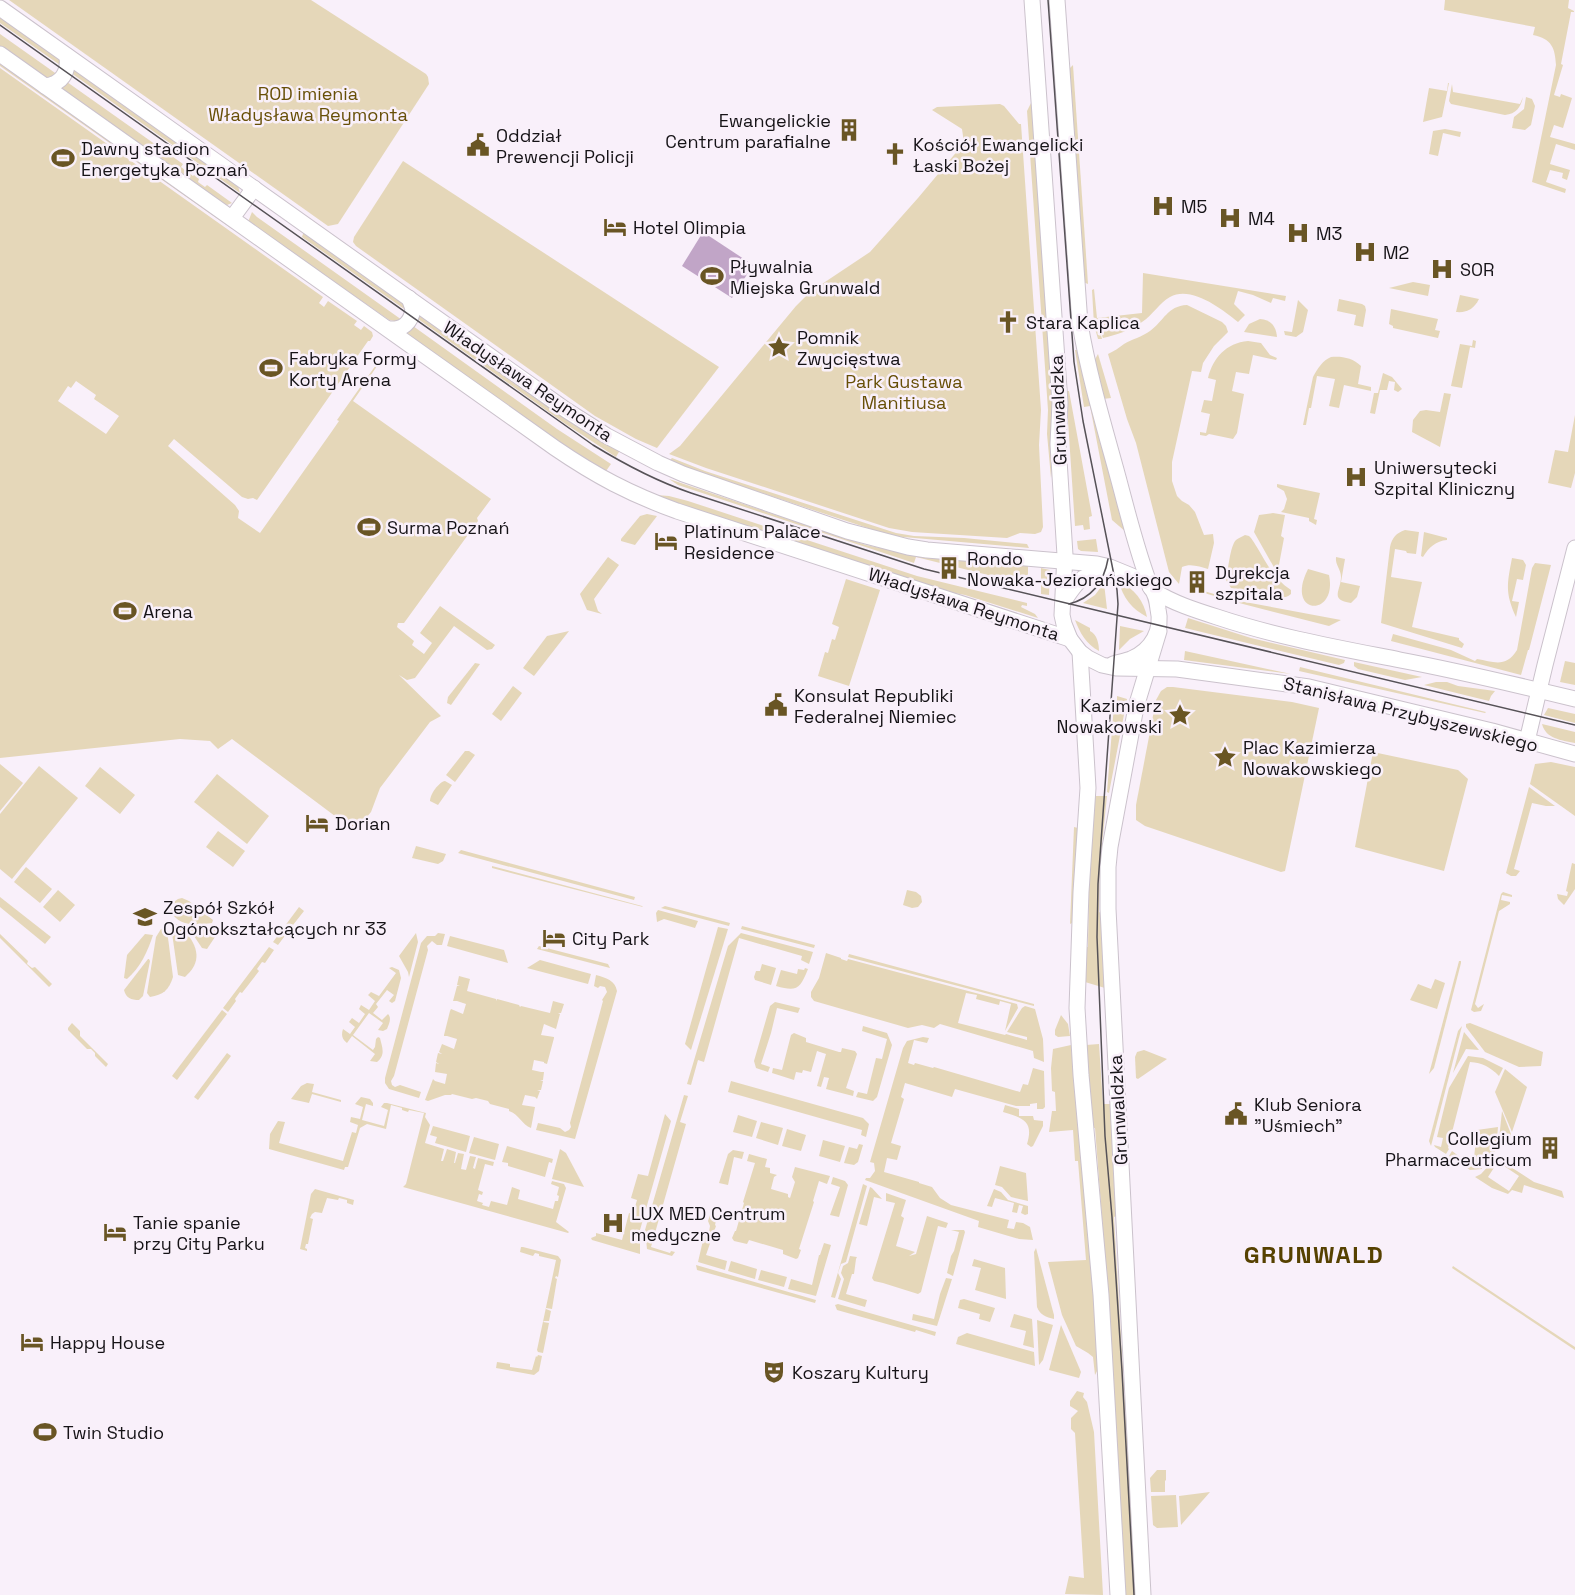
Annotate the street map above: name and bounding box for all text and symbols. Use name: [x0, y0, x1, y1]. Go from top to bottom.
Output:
park label: ROD imienia Władysława Reymonta: [208, 82, 408, 126]
place label: Ewangelickie Centrum parafialne: [665, 109, 831, 153]
building icon: Ewangelickie Centrum parafialne: [836, 117, 862, 143]
place label: Oddział Prewencji Policji: [496, 124, 634, 168]
public building icon: Oddział Prewencji Policji: [465, 132, 491, 158]
place label: Kościół Ewangelicki Łaski Bożej: [913, 133, 1083, 177]
place label: Dawny stadion Energetyka Poznań: [81, 137, 248, 181]
church icon: Kościół Ewangelicki Łaski Bożej: [882, 141, 908, 167]
sports icon: Dawny stadion Energetyka Poznań: [50, 145, 76, 171]
hospital icon: M5: [1150, 193, 1176, 219]
place label: M5: [1181, 195, 1207, 218]
hospital icon: M4: [1217, 205, 1243, 231]
place label: M4: [1248, 207, 1275, 230]
hotel icon: Hotel Olimpia: [602, 214, 628, 240]
place label: Hotel Olimpia: [633, 216, 746, 239]
hospital icon: M3: [1285, 220, 1311, 246]
place label: M3: [1316, 222, 1342, 245]
hospital icon: M2: [1352, 239, 1378, 265]
place label: M2: [1383, 241, 1409, 264]
place label: Pływalnia Miejska Grunwald: [730, 255, 880, 299]
hospital icon: SOR: [1429, 256, 1455, 282]
place label: SOR: [1460, 258, 1494, 281]
sports icon: Pływalnia Miejska Grunwald: [699, 263, 725, 289]
church icon: Stara Kaplica: [995, 309, 1021, 335]
place label: Stara Kaplica: [1026, 311, 1140, 334]
street label: Władysława Reymonta: [439, 316, 617, 446]
place label: Pomnik Zwycięstwa: [797, 326, 901, 370]
place icon: Pomnik Zwycięstwa: [766, 334, 792, 360]
place label: Fabryka Formy Korty Arena: [289, 347, 417, 391]
street label: Grunwaldzka: [1045, 354, 1071, 466]
sports icon: Fabryka Formy Korty Arena: [258, 355, 284, 381]
park label: Park Gustawa Manitiusa: [845, 370, 963, 414]
place label: Uniwersytecki Szpital Kliniczny: [1374, 456, 1515, 500]
hospital icon: Uniwersytecki Szpital Kliniczny: [1343, 464, 1369, 490]
sports icon: Surma Poznań: [356, 514, 382, 540]
place label: Surma Poznań: [387, 516, 509, 539]
place label: Platinum Palace Residence: [684, 520, 821, 564]
hotel icon: Platinum Palace Residence: [653, 528, 679, 554]
place label: Rondo Nowaka-Jeziorańskiego: [967, 547, 1173, 591]
building icon: Rondo Nowaka-Jeziorańskiego: [936, 555, 962, 581]
place label: Dyrekcja szpitala: [1215, 561, 1290, 605]
street label: Władysława Reymonta: [866, 562, 1062, 646]
building icon: Dyrekcja szpitala: [1184, 569, 1210, 595]
sports icon: Arena: [112, 598, 138, 624]
place label: Arena: [143, 600, 193, 623]
street label: Stanisława Przybyszewskiego: [1281, 671, 1541, 757]
place label: Konsulat Republiki Federalnej Niemiec: [794, 684, 957, 728]
public building icon: Konsulat Republiki Federalnej Niemiec: [763, 692, 789, 718]
place label: Kazimierz Nowakowski: [1056, 694, 1162, 738]
place icon: Kazimierz Nowakowski: [1167, 702, 1193, 728]
place label: Plac Kazimierza Nowakowskiego: [1243, 736, 1382, 780]
place icon: Plac Kazimierza Nowakowskiego: [1212, 744, 1238, 770]
hotel icon: Dorian: [304, 810, 330, 836]
place label: Dorian: [335, 812, 391, 835]
place label: Zespół Szkół Ogónokształcących nr 33: [163, 896, 387, 940]
school or university icon: Zespół Szkół Ogónokształcących nr 33: [132, 904, 158, 930]
hotel icon: City Park: [541, 925, 567, 951]
place label: City Park: [572, 927, 650, 950]
street label: Grunwaldzka: [1104, 1054, 1132, 1166]
place label: Klub Seniora "Uśmiech": [1254, 1093, 1362, 1137]
public building icon: Klub Seniora "Uśmiech": [1223, 1101, 1249, 1127]
place label: Collegium Pharmaceuticum: [1385, 1127, 1532, 1171]
building icon: Collegium Pharmaceuticum: [1537, 1135, 1563, 1161]
place label: LUX MED Centrum medyczne: [631, 1202, 785, 1246]
hospital icon: LUX MED Centrum medyczne: [600, 1210, 626, 1236]
place label: Tanie spanie przy City Parku: [133, 1211, 265, 1255]
hotel icon: Tanie spanie przy City Parku: [102, 1219, 128, 1245]
district label: GRUNWALD: [1244, 1239, 1384, 1270]
hotel icon: Happy House: [19, 1329, 45, 1355]
place label: Happy House: [50, 1331, 165, 1354]
theatre icon: Koszary Kultury: [761, 1359, 787, 1385]
place label: Koszary Kultury: [792, 1361, 929, 1384]
sports icon: Twin Studio: [32, 1419, 58, 1445]
place label: Twin Studio: [63, 1421, 164, 1444]

